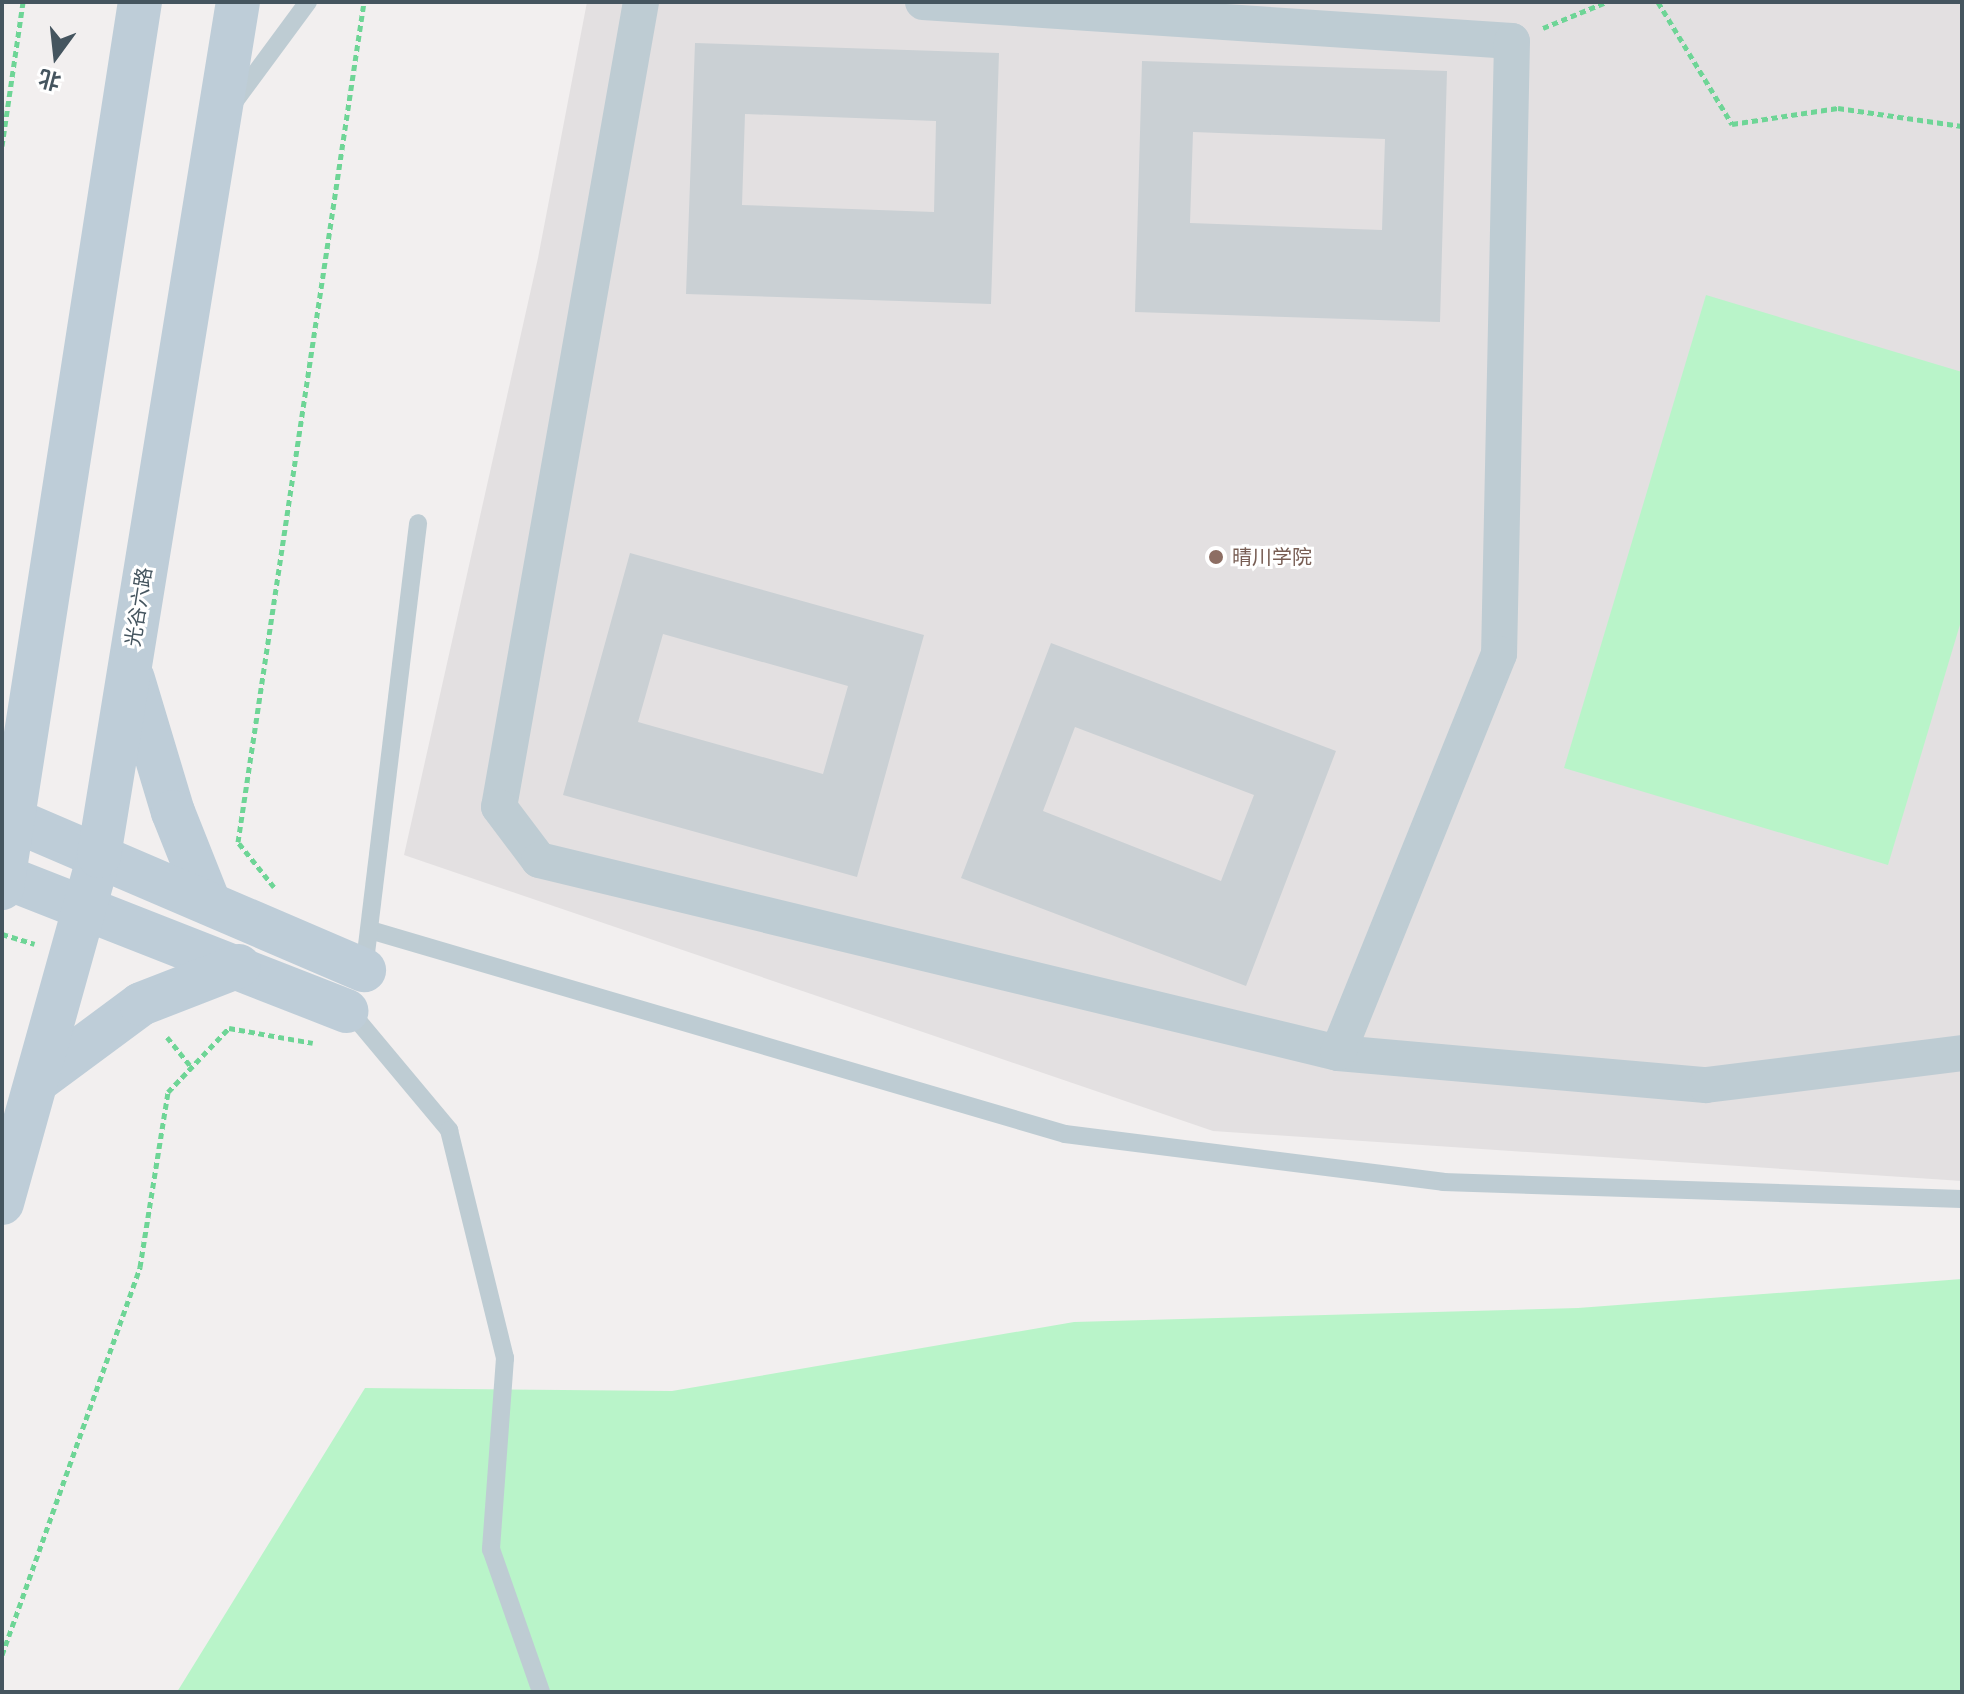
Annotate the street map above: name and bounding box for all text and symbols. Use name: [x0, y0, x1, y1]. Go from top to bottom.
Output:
north arrow: [16, 16, 96, 96]
text: 北: [36, 65, 64, 95]
place label: 晴川学院: [1232, 545, 1312, 569]
marker: 晴川学院: [1207, 548, 1225, 566]
street label: 光谷六路: [121, 566, 157, 648]

